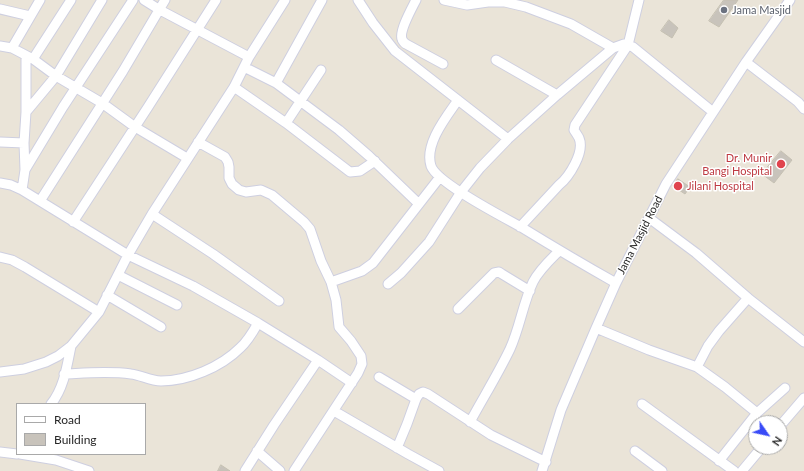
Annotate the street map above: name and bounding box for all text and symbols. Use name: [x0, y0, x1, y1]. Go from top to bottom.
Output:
place label: Jama Masjid: [732, 3, 791, 17]
marker: Jama Masjid: [719, 5, 729, 15]
place label: Dr. Munir Bangi Hospital: [702, 151, 772, 177]
marker: Dr. Munir Bangi Hospital: [775, 158, 787, 170]
place label: Jilani Hospital: [687, 179, 754, 193]
marker: Jilani Hospital: [672, 180, 684, 192]
street label: Jama Masjid Road: [615, 194, 665, 276]
legend: [16, 403, 146, 455]
text: Road: [54, 412, 81, 427]
north arrow: [748, 415, 788, 455]
text: Building: [54, 432, 97, 447]
text: N: [770, 434, 785, 449]

